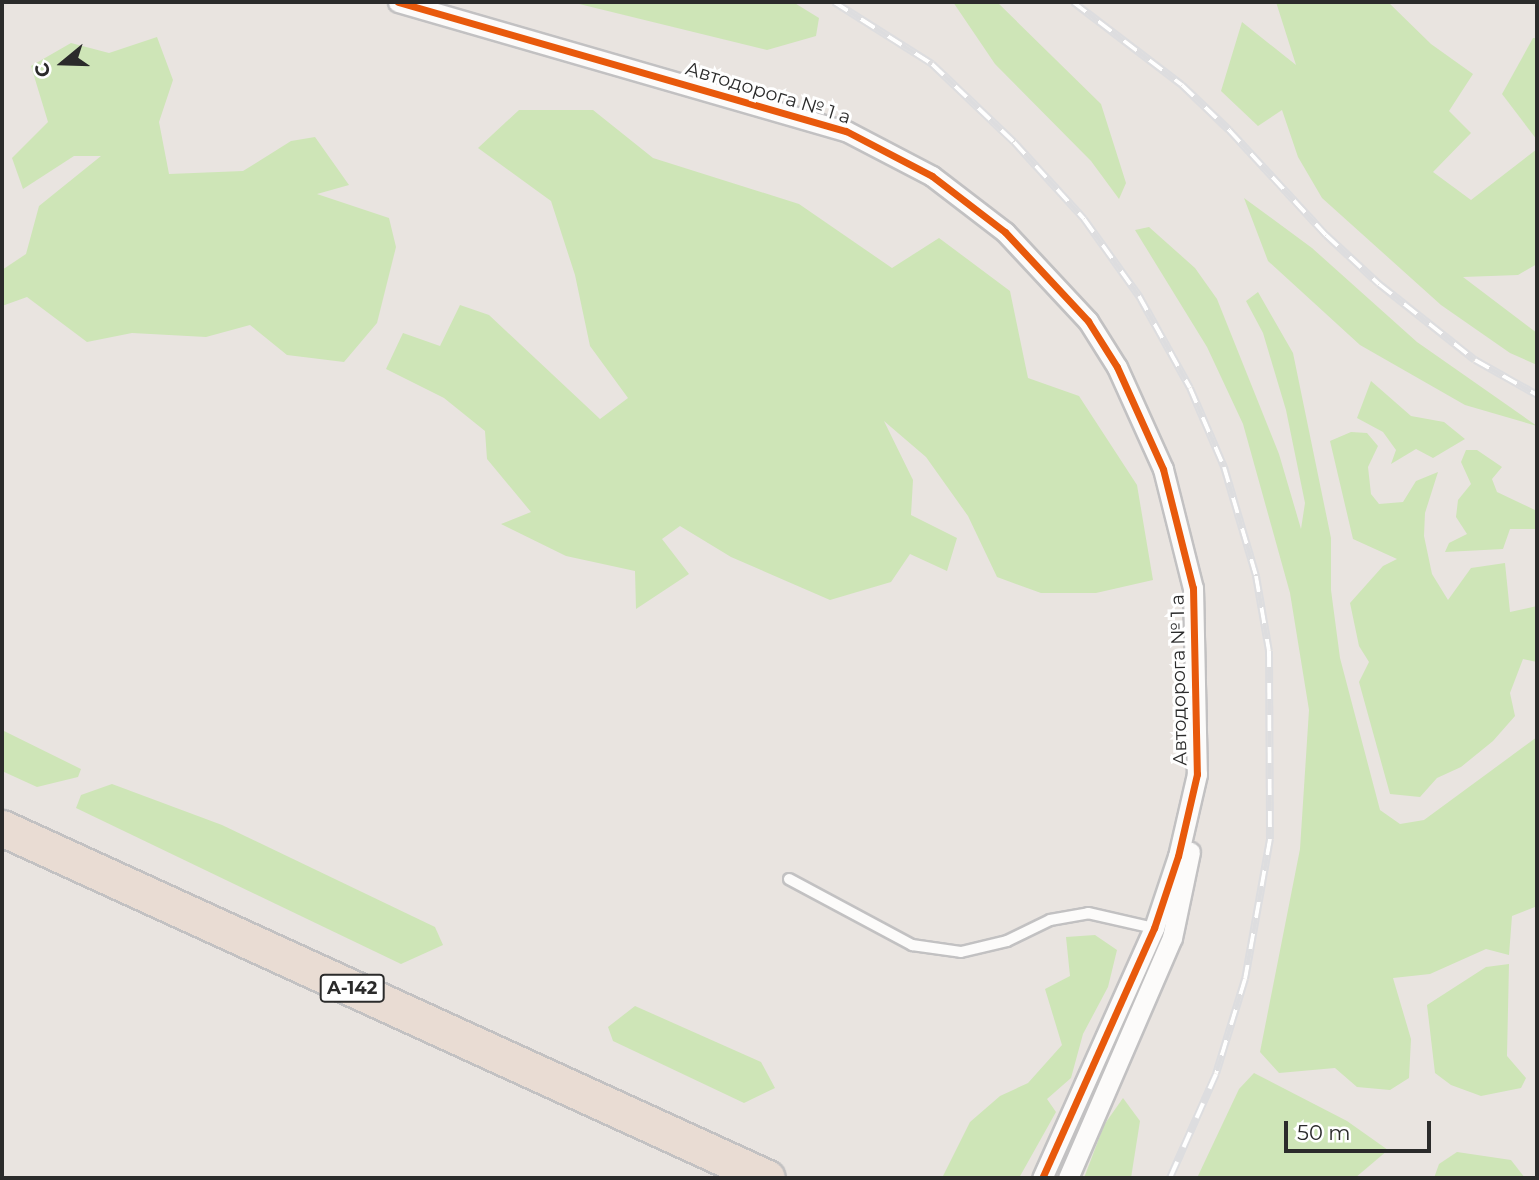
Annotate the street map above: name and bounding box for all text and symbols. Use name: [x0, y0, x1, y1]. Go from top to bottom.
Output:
north arrow: [28, 28, 98, 98]
street label: Автодорога № 1 а: [683, 57, 853, 129]
text: С: [30, 60, 56, 80]
street label: Автодорога № 1 а: [1166, 594, 1192, 766]
road number: А-142: [319, 973, 385, 1002]
scale bar: [1287, 1106, 1434, 1150]
text: 50 m: [1297, 1120, 1351, 1145]

